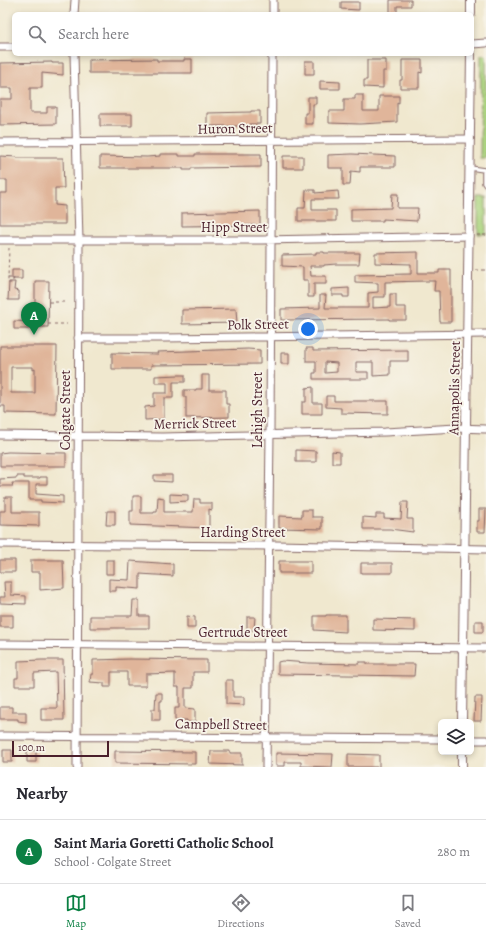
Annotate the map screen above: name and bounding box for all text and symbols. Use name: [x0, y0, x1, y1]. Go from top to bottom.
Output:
search box: [12, 12, 474, 56]
icon: search: [26, 23, 48, 45]
text: Search here: [58, 24, 129, 44]
street label: Huron Street: [197, 118, 273, 139]
street label: Hipp Street: [201, 218, 268, 237]
pin: A: [21, 302, 47, 335]
street label: Polk Street: [227, 314, 289, 335]
your location: [298, 319, 318, 339]
street label: Annapolis Street: [444, 340, 465, 436]
street label: Colgate Street: [56, 369, 75, 450]
street label: Lehigh Street: [248, 371, 267, 448]
street label: Merrick Street: [154, 413, 237, 434]
street label: Harding Street: [200, 523, 286, 542]
street label: Gertrude Street: [198, 623, 288, 642]
street label: Campbell Street: [175, 714, 267, 735]
map controls: [438, 719, 474, 755]
button: layers: [438, 719, 474, 755]
scale bar: [12, 739, 109, 758]
text: 100 m: [18, 740, 45, 755]
text: Nearby: [16, 782, 67, 805]
text: Saint Maria Goretti Catholic School: [54, 833, 273, 853]
text: A: [25, 843, 33, 860]
text: 280 m: [437, 843, 470, 860]
text: School · Colgate Street: [54, 853, 172, 870]
tab: Map: [65, 892, 87, 931]
tab: Directions: [217, 892, 265, 931]
tab: Saved: [395, 892, 421, 931]

